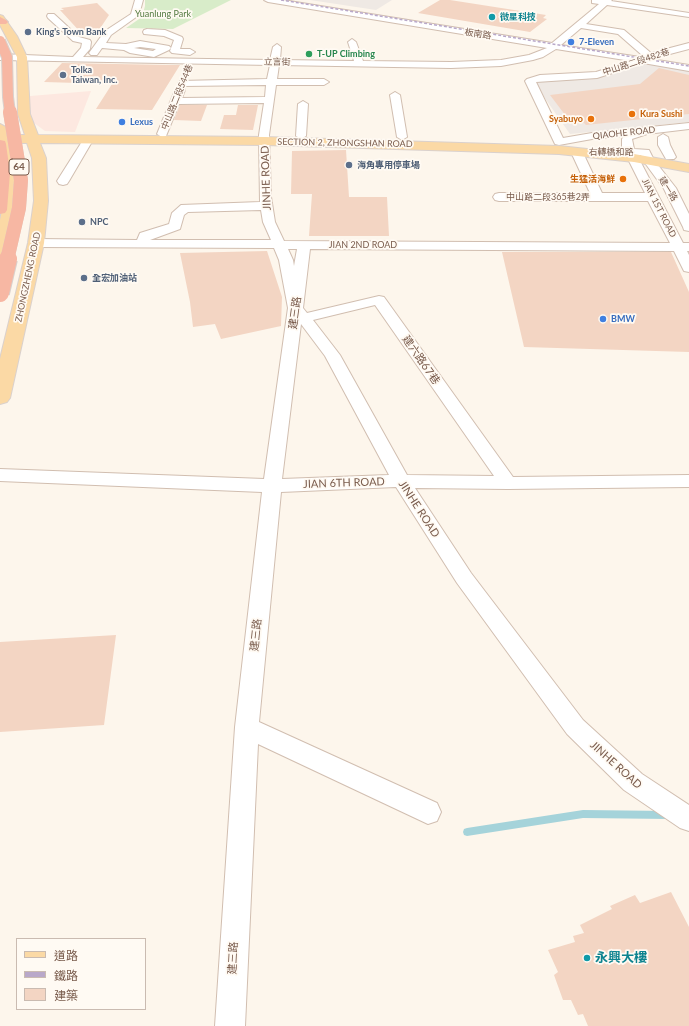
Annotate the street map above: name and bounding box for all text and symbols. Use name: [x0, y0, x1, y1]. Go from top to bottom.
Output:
park label: Yuanlung Park: [135, 9, 191, 19]
marker: 微星科技: [487, 12, 497, 22]
place label: 微星科技: [500, 12, 536, 22]
marker: King's Town Bank: [23, 27, 33, 37]
place label: King's Town Bank: [36, 27, 106, 37]
street label: 板南路: [464, 27, 492, 41]
marker: 7-Eleven: [566, 37, 576, 47]
place label: 7-Eleven: [579, 37, 614, 47]
street label: 中山路二段482巷: [601, 46, 671, 78]
marker: T-UP Climbing: [304, 49, 314, 59]
place label: T-UP Climbing: [317, 49, 375, 59]
street label: 立言街: [263, 56, 291, 68]
street label: 中山路二段544巷: [159, 63, 195, 131]
place label: Tolka Taiwan, Inc.: [71, 65, 118, 86]
marker: Tolka Taiwan, Inc.: [58, 70, 68, 80]
marker: Kura Sushi: [627, 109, 637, 119]
place label: Kura Sushi: [640, 109, 682, 119]
place label: Syabuyo: [549, 114, 583, 124]
marker: Syabuyo: [586, 114, 596, 124]
marker: Lexus: [117, 117, 127, 127]
place label: Lexus: [130, 117, 153, 127]
street label: QIAOHE ROAD: [592, 124, 656, 142]
street label: SECTION 2, ZHONGSHAN ROAD: [277, 136, 413, 150]
street label: JINHE ROAD: [258, 145, 274, 211]
street label: 右轉橋和路: [589, 147, 633, 157]
road number: 64: [9, 159, 29, 175]
marker: 海角專用停車場: [344, 160, 354, 170]
place label: 海角專用停車場: [357, 160, 420, 170]
place label: 生猛活海鮮: [570, 174, 615, 184]
marker: 生猛活海鮮: [618, 174, 628, 184]
street label: 建一路: [656, 175, 680, 203]
street label: JIAN 1ST ROAD: [639, 177, 679, 239]
street label: 中山路二段365巷2弄: [506, 192, 590, 202]
marker: NPC: [77, 217, 87, 227]
place label: NPC: [90, 217, 108, 227]
street label: ZHONGZHENG ROAD: [13, 231, 43, 323]
street label: JIAN 2ND ROAD: [329, 240, 397, 250]
marker: 全宏加油站: [79, 273, 89, 283]
place label: 全宏加油站: [92, 273, 137, 283]
street label: 建三路: [286, 296, 304, 330]
marker: BMW: [598, 314, 608, 324]
place label: BMW: [611, 314, 635, 324]
street label: 建六路67巷: [399, 333, 443, 387]
street label: JIAN 6TH ROAD: [303, 475, 385, 491]
street label: JINHE ROAD: [396, 478, 442, 540]
street label: 建三路: [248, 618, 264, 652]
street label: JINHE ROAD: [587, 738, 645, 792]
legend: [16, 938, 146, 1010]
street label: 建三路: [226, 941, 240, 975]
text: 道路: [54, 948, 78, 963]
place label: 永興大樓: [595, 950, 647, 966]
marker: 永興大樓: [582, 953, 592, 963]
text: 鐵路: [54, 968, 78, 983]
text: 建築: [54, 988, 78, 1003]

